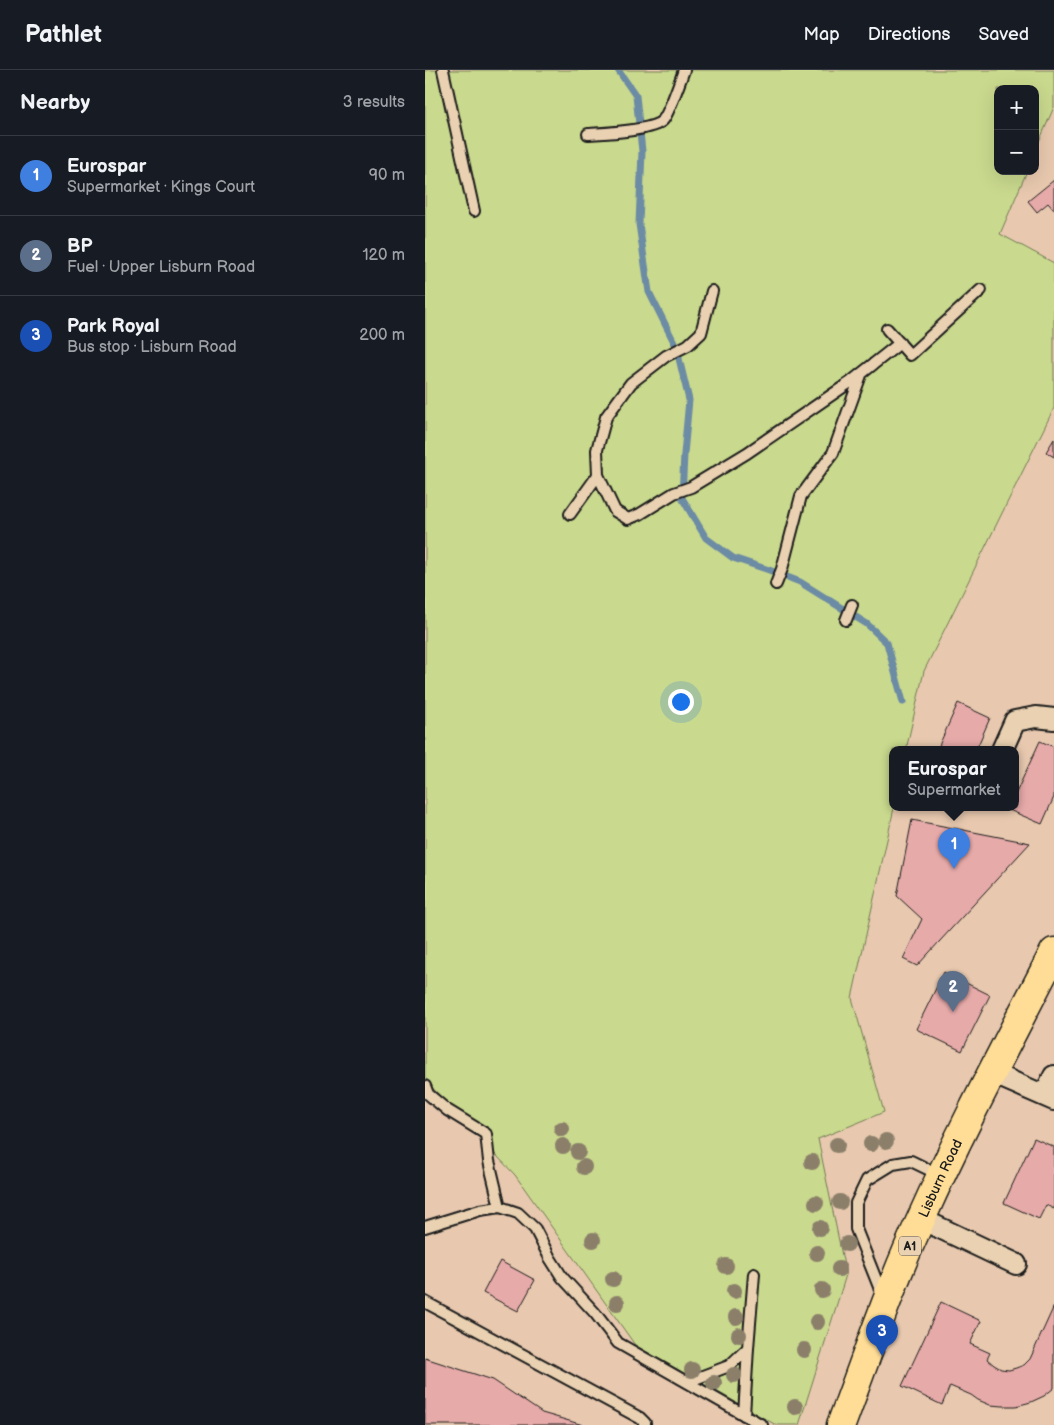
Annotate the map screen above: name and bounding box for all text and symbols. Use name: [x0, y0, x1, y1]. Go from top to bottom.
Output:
text: Pathlet: [25, 20, 102, 49]
text: Map: [804, 24, 840, 45]
text: Directions: [868, 24, 950, 45]
text: Saved: [978, 24, 1029, 45]
map controls: [994, 85, 1039, 175]
button: +: [994, 85, 1039, 130]
text: Nearby: [20, 90, 90, 115]
text: 3 results: [343, 93, 405, 112]
button: −: [994, 130, 1039, 175]
text: Eurospar: [67, 155, 146, 178]
text: 1: [33, 166, 39, 185]
text: 90 m: [369, 166, 405, 185]
text: Supermarket · Kings Court: [67, 178, 255, 197]
text: BP: [67, 235, 92, 258]
text: 2: [31, 246, 41, 265]
text: 120 m: [362, 246, 405, 265]
text: Fuel · Upper Lisburn Road: [67, 258, 255, 277]
text: Park Royal: [67, 315, 160, 338]
text: 3: [31, 326, 41, 345]
text: 200 m: [359, 326, 405, 345]
text: Bus stop · Lisburn Road: [67, 338, 237, 357]
your location: [668, 689, 694, 715]
popup: [889, 746, 1019, 811]
text: Eurospar: [907, 758, 987, 781]
text: Supermarket: [907, 781, 1001, 800]
pin: 1: [938, 828, 970, 869]
pin: 2: [937, 971, 969, 1012]
street label: Lisburn Road: [914, 1136, 966, 1220]
road number: A1: [899, 1236, 921, 1256]
pin: 3: [866, 1315, 898, 1356]

